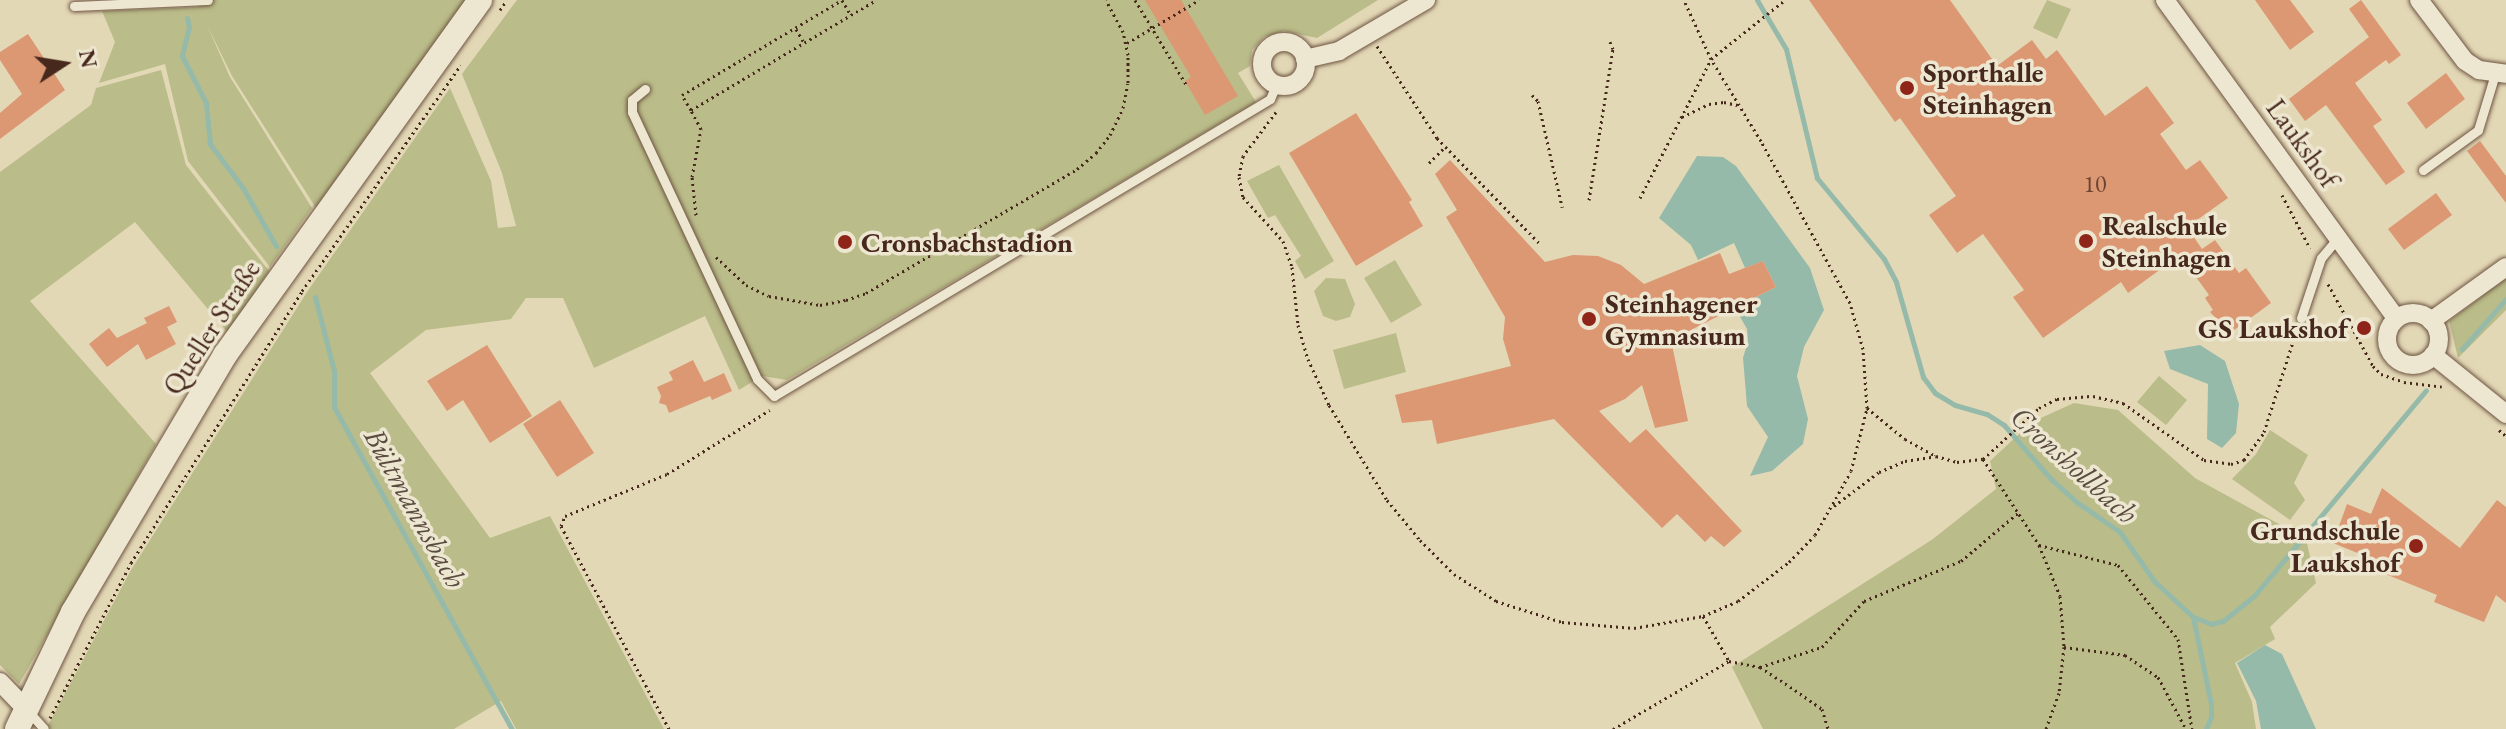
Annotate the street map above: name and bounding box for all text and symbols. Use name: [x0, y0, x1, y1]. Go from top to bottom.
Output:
north arrow: [24, 24, 104, 104]
text: N: [72, 47, 104, 71]
place label: Sporthalle Steinhagen: [1923, 55, 2052, 121]
marker: Sporthalle Steinhagen: [1898, 79, 1916, 97]
street label: Laukshof: [2260, 92, 2346, 194]
house number: 10: [2083, 170, 2107, 198]
place label: Realschule Steinhagen: [2102, 208, 2231, 274]
place label: Cronsbachstadion: [861, 225, 1073, 259]
marker: Realschule Steinhagen: [2077, 232, 2095, 250]
marker: Cronsbachstadion: [836, 233, 854, 251]
street label: Queller Straße: [155, 253, 267, 401]
place label: Steinhagener Gymnasium: [1605, 286, 1758, 352]
marker: Steinhagener Gymnasium: [1580, 310, 1598, 328]
place label: GS Laukshof: [2198, 311, 2348, 345]
marker: GS Laukshof: [2355, 319, 2373, 337]
water label: Cronshollbach: [2003, 399, 2145, 531]
water label: Bültmannsbach: [356, 422, 474, 594]
place label: Grundschule Laukshof: [2250, 513, 2400, 579]
marker: Grundschule Laukshof: [2407, 537, 2425, 555]

